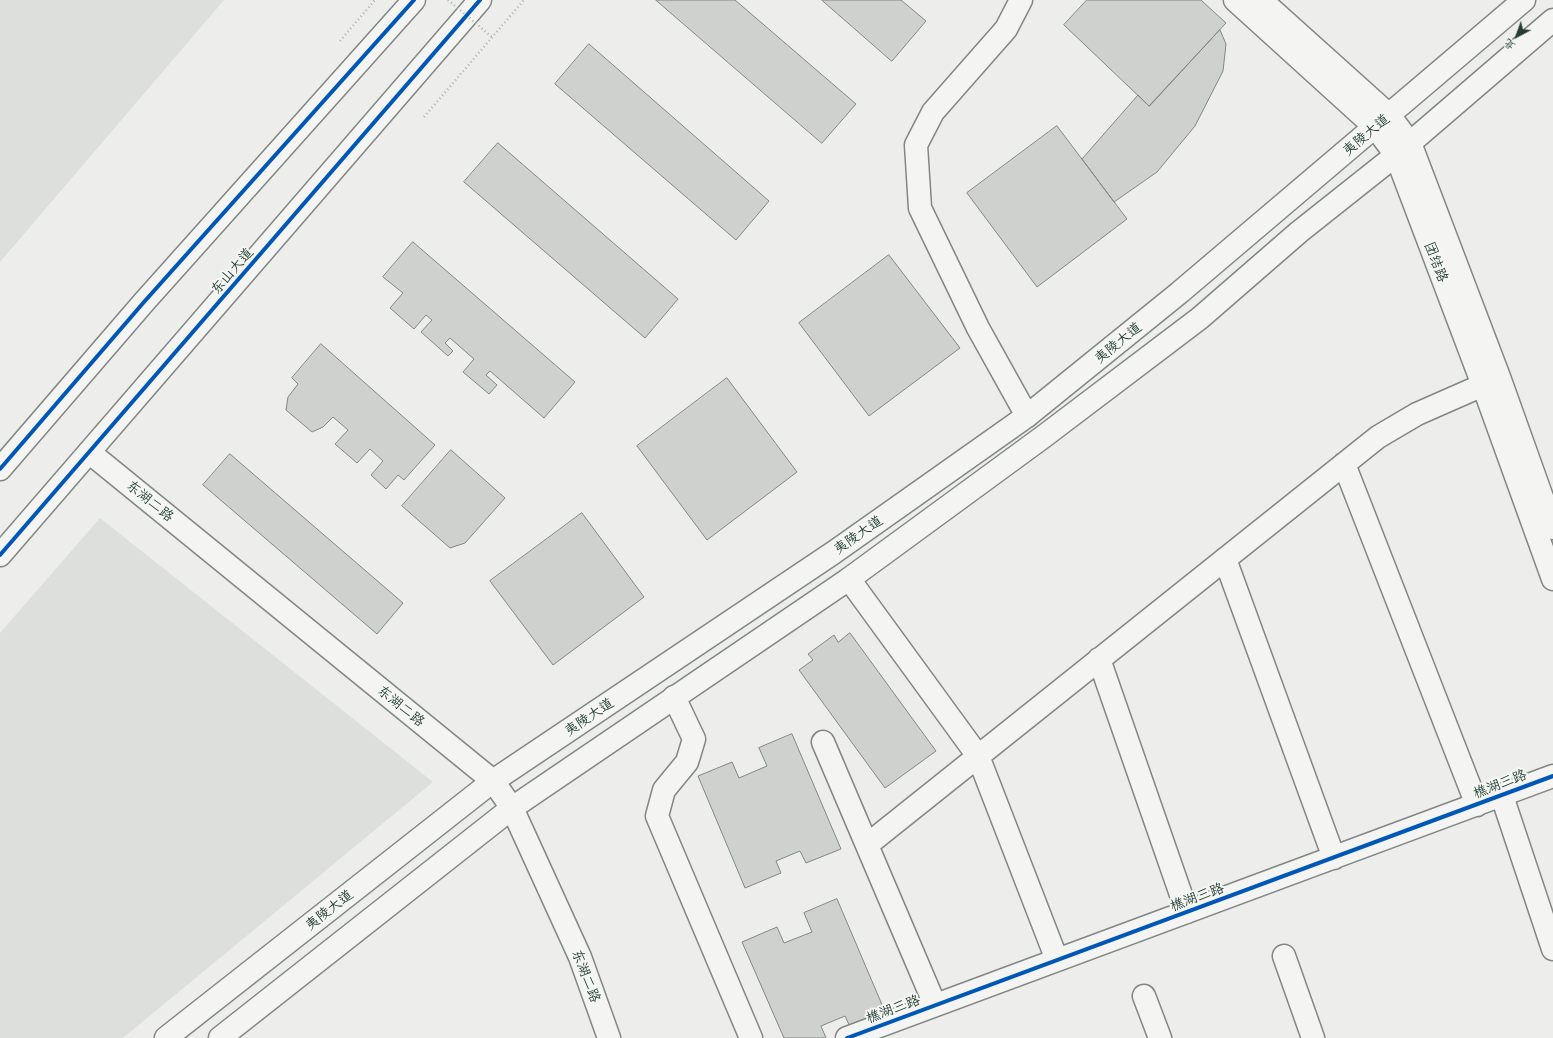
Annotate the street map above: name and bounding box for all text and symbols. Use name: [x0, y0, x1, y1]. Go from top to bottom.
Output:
north arrow: [1497, 16, 1537, 56]
text: 北: [1500, 36, 1518, 55]
street label: 夷陵大道: [1339, 111, 1393, 159]
street label: 团结路: [1421, 239, 1451, 285]
street label: 东山大道: [207, 244, 257, 298]
street label: 夷陵大道: [1091, 319, 1145, 367]
street label: 东湖二路: [123, 477, 177, 525]
street label: 夷陵大道: [830, 512, 886, 558]
street label: 东湖二路: [374, 682, 428, 730]
street label: 夷陵大道: [561, 694, 617, 740]
street label: 樵湖三路: [1471, 766, 1529, 802]
street label: 樵湖三路: [1168, 880, 1226, 914]
street label: 夷陵大道: [302, 886, 356, 934]
street label: 东湖二路: [568, 947, 604, 1005]
street label: 樵湖三路: [864, 992, 922, 1026]

